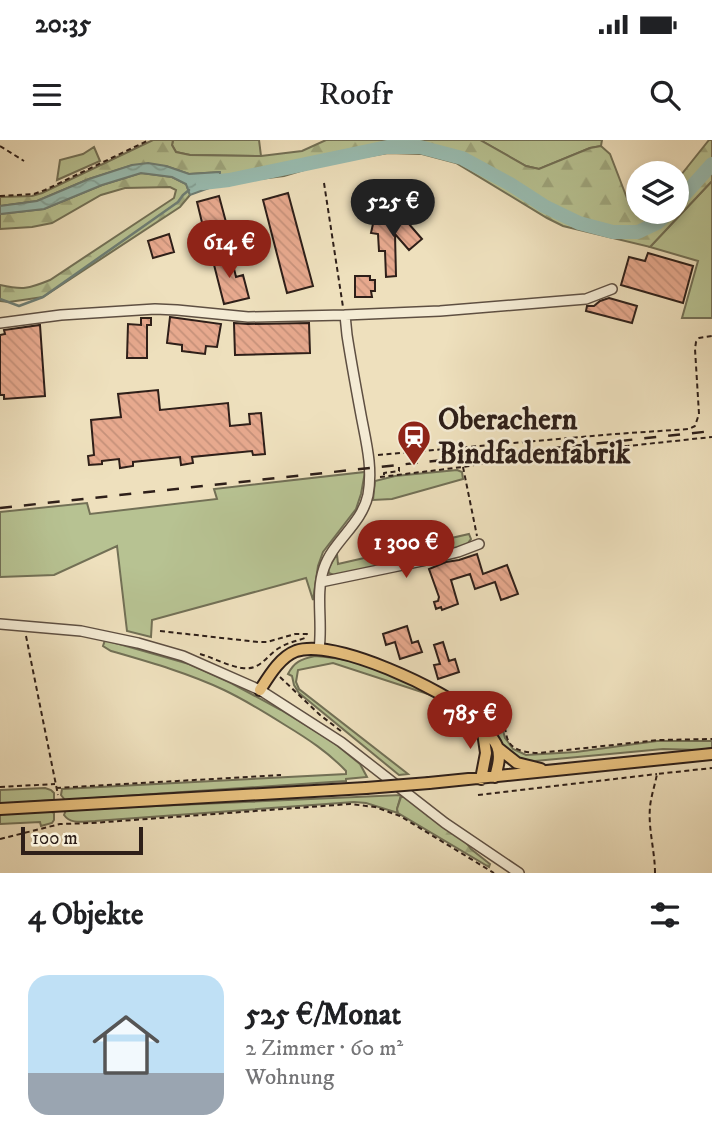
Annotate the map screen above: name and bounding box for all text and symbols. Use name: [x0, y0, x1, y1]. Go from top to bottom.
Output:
text: 20:35: [35, 8, 91, 41]
text: Roofr: [319, 75, 393, 115]
icon: menu: [28, 76, 66, 114]
icon: search: [646, 76, 684, 114]
map controls: [626, 161, 689, 224]
button: layers: [626, 161, 689, 224]
pin: 525 €: [344, 180, 442, 239]
text: 525 €: [367, 187, 419, 216]
pin: 614 €: [180, 220, 278, 280]
text: 614 €: [203, 228, 255, 257]
place label: Oberachern Bindfadenfabrik: [438, 402, 632, 473]
station icon: Oberachern Bindfadenfabrik: [395, 418, 433, 467]
pin: 1 300 €: [341, 520, 471, 580]
text: 1 300 €: [373, 528, 439, 557]
pin: 785 €: [421, 692, 519, 751]
text: 785 €: [443, 699, 497, 728]
scale bar: [21, 824, 144, 856]
text: 100 m: [32, 827, 78, 850]
icon: filters: [646, 896, 684, 934]
text: 4 Objekte: [28, 897, 143, 934]
text: 525 €/Monat: [245, 997, 401, 1034]
icon: home: [84, 1003, 168, 1087]
text: 2 Zimmer · 60 m²: [245, 1034, 403, 1063]
text: Wohnung: [245, 1063, 334, 1092]

